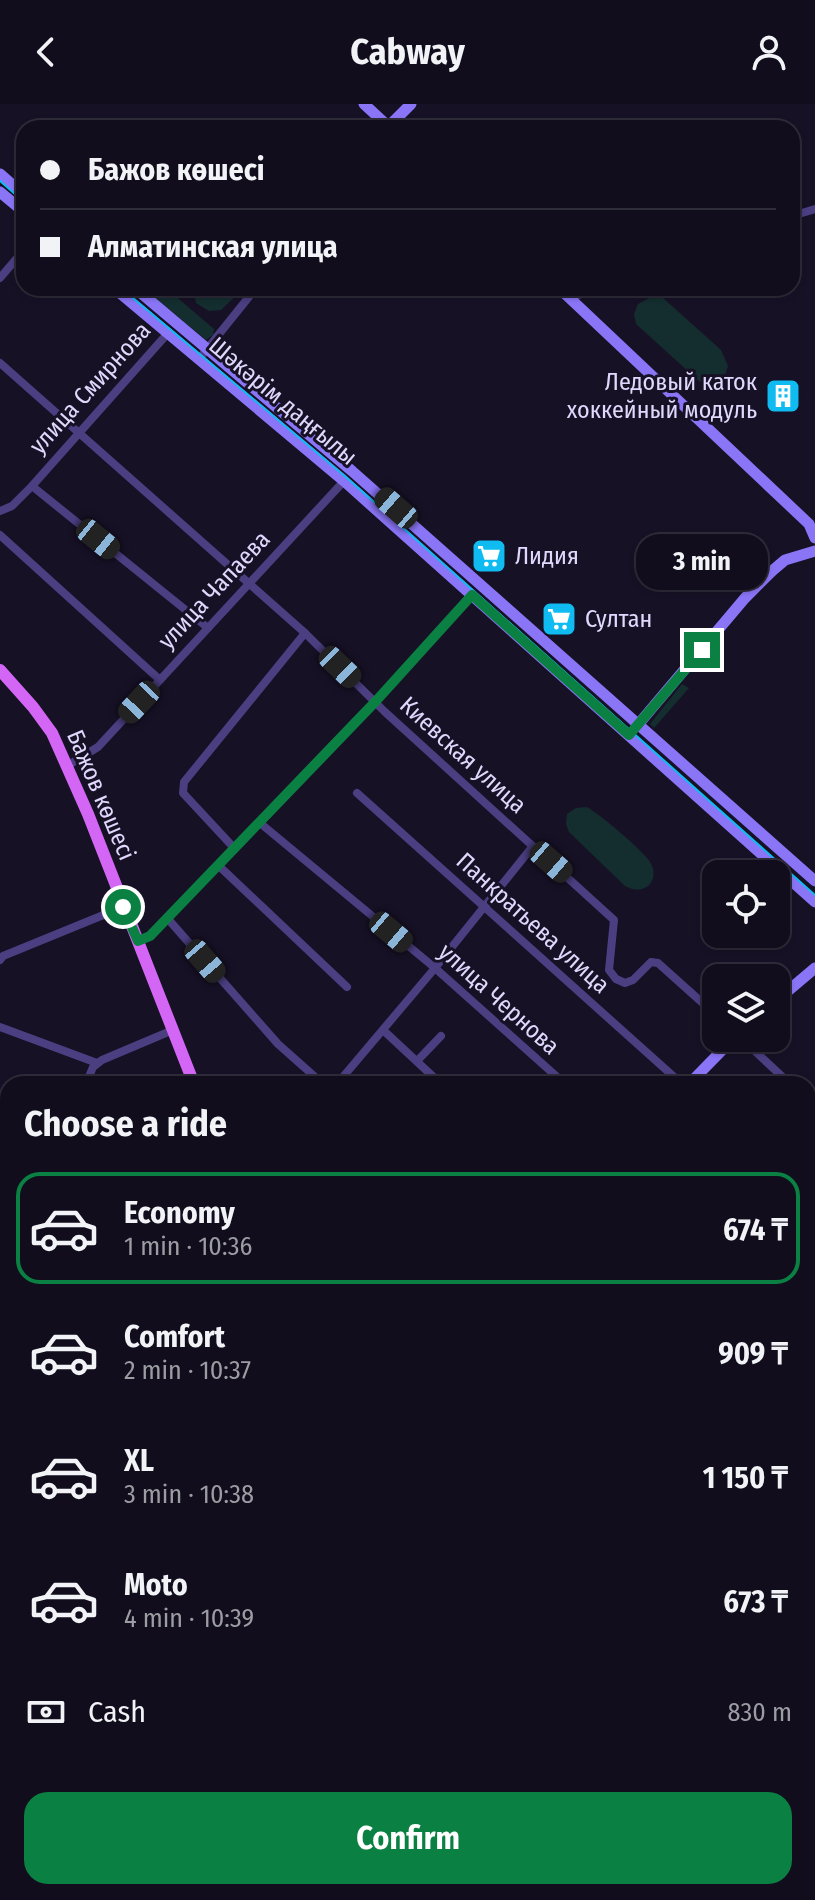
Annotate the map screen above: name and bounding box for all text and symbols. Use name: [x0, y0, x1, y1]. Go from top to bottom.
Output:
icon: back: [24, 30, 68, 74]
text: Cabway: [350, 30, 465, 74]
icon: person: [747, 30, 791, 74]
text: Бажов көшесі: [88, 152, 265, 188]
text: Алматинская улица: [88, 229, 338, 265]
street label: улица Смирнова: [24, 316, 156, 460]
street label: Шәкәрім даңғылы: [203, 331, 363, 471]
place label: Ледовый каток хоккейный модуль: [567, 368, 758, 424]
building icon: Ледовый каток хоккейный модуль: [764, 377, 802, 415]
car: [370, 483, 422, 533]
car: [72, 515, 124, 563]
street label: улица Чапаева: [152, 525, 276, 655]
callout: 3 min: [636, 534, 768, 590]
supermarket icon: Лидия: [470, 537, 508, 575]
place label: Лидия: [515, 542, 579, 570]
text: 3 min: [673, 546, 731, 577]
supermarket icon: Султан: [540, 600, 578, 638]
place label: Султан: [585, 605, 652, 633]
route end: [684, 632, 720, 668]
car: [314, 642, 366, 692]
car: [114, 676, 164, 728]
street label: Киевская улица: [394, 691, 532, 819]
street label: Бажов көшесі: [61, 726, 141, 864]
car: [525, 837, 577, 887]
street label: Панкратьева улица: [451, 847, 615, 999]
map controls: [702, 860, 790, 1052]
button: locate: [702, 860, 790, 948]
route start: [105, 889, 141, 925]
car: [365, 907, 417, 957]
car: [180, 935, 230, 987]
street label: улица Чернова: [433, 938, 565, 1060]
button: layers: [702, 964, 790, 1052]
text: Choose a ride: [24, 1102, 227, 1146]
icon: car: [28, 1192, 100, 1264]
text: Economy: [124, 1195, 235, 1231]
text: 674 ₸: [723, 1212, 788, 1248]
text: 1 min · 10:36: [124, 1231, 252, 1262]
icon: car: [28, 1316, 100, 1388]
text: Comfort: [124, 1319, 225, 1355]
text: 909 ₸: [718, 1336, 788, 1372]
text: 2 min · 10:37: [124, 1355, 251, 1386]
icon: car: [28, 1440, 100, 1512]
text: XL: [124, 1443, 154, 1479]
text: 1 150 ₸: [703, 1460, 788, 1496]
text: 3 min · 10:38: [124, 1479, 254, 1510]
icon: car: [28, 1564, 100, 1636]
text: Moto: [124, 1567, 188, 1603]
text: 673 ₸: [723, 1584, 788, 1620]
text: 4 min · 10:39: [124, 1603, 254, 1634]
icon: cash: [24, 1690, 68, 1734]
text: Cash: [88, 1694, 146, 1730]
text: 830 m: [728, 1697, 792, 1728]
button: Confirm: [24, 1792, 792, 1884]

